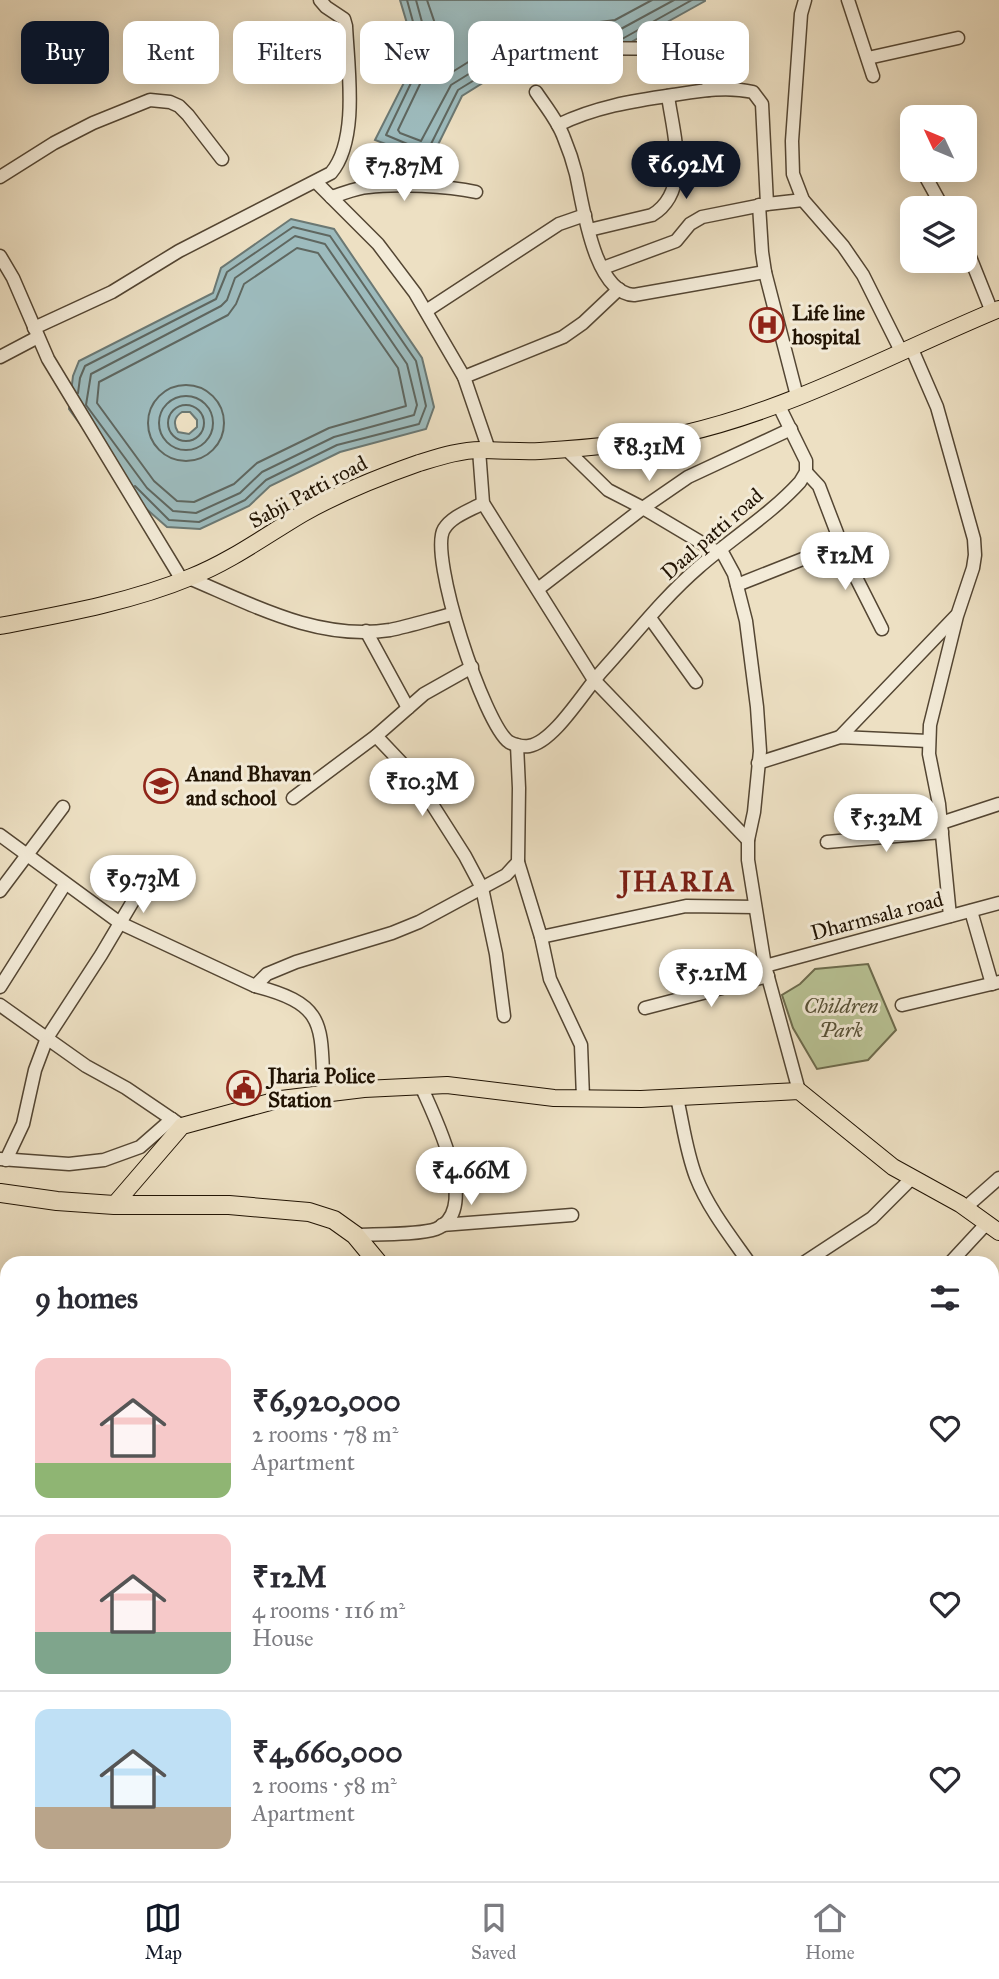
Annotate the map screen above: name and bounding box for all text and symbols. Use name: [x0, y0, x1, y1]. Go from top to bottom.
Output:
chip: Buy: [21, 21, 109, 84]
chip: Rent: [123, 21, 219, 84]
chip: Filters: [233, 21, 346, 84]
chip: New: [360, 21, 454, 84]
chip: Apartment: [468, 21, 623, 84]
chip: House: [637, 21, 749, 84]
north arrow: [900, 105, 976, 182]
map controls: [900, 105, 977, 273]
pin: ₹6.92M: [629, 142, 743, 201]
pin: ₹7.87M: [347, 144, 461, 203]
text: ₹6.92M: [647, 150, 725, 178]
text: ₹7.87M: [365, 152, 443, 180]
button: layers: [900, 196, 977, 273]
place label: Life line hospital: [791, 300, 865, 350]
hospital icon: Life line hospital: [748, 306, 786, 344]
pin: ₹8.31M: [592, 424, 706, 483]
text: ₹8.31M: [613, 432, 685, 460]
street label: Sabji Patti road: [244, 450, 372, 534]
street label: Daal patti road: [656, 482, 769, 585]
pin: ₹12M: [804, 532, 886, 592]
text: ₹12M: [816, 541, 874, 569]
pin: ₹10.3M: [365, 758, 479, 818]
place label: Anand Bhavan and school: [184, 761, 312, 811]
school or university icon: Anand Bhavan and school: [142, 767, 180, 805]
text: ₹10.3M: [385, 767, 459, 795]
pin: ₹5.32M: [829, 794, 943, 854]
text: ₹5.32M: [850, 803, 922, 831]
pin: ₹9.73M: [86, 856, 200, 915]
text: ₹9.73M: [106, 864, 180, 892]
district label: JHARIA: [616, 864, 736, 899]
street label: Dharmsala road: [808, 886, 947, 946]
pin: ₹5.21M: [654, 950, 768, 1009]
text: ₹5.21M: [675, 958, 747, 986]
park label: Children Park: [804, 993, 878, 1043]
place label: Jharia Police Station: [265, 1063, 375, 1113]
public building icon: Jharia Police Station: [225, 1069, 263, 1107]
pin: ₹4.66M: [414, 1148, 528, 1207]
text: ₹4.66M: [432, 1156, 510, 1184]
icon: filters: [926, 1279, 964, 1317]
text: 9 homes: [35, 1280, 138, 1316]
text: ₹6,920,000: [252, 1383, 401, 1419]
icon: home: [91, 1386, 175, 1470]
icon: heart: [926, 1409, 964, 1447]
text: 2 rooms · 78 m²: [252, 1420, 398, 1448]
text: Apartment: [252, 1448, 355, 1476]
text: ₹12M: [252, 1559, 327, 1595]
icon: home: [91, 1562, 175, 1646]
icon: heart: [926, 1585, 964, 1623]
text: 4 rooms · 116 m²: [252, 1596, 405, 1624]
text: House: [252, 1624, 314, 1652]
text: ₹4,660,000: [252, 1734, 403, 1770]
icon: home: [91, 1737, 175, 1821]
icon: heart: [926, 1760, 964, 1798]
text: 2 rooms · 58 m²: [252, 1771, 397, 1799]
text: Apartment: [252, 1799, 355, 1827]
tab: Map: [144, 1899, 182, 1964]
tab: Saved: [471, 1899, 516, 1964]
tab: Home: [805, 1899, 855, 1964]

